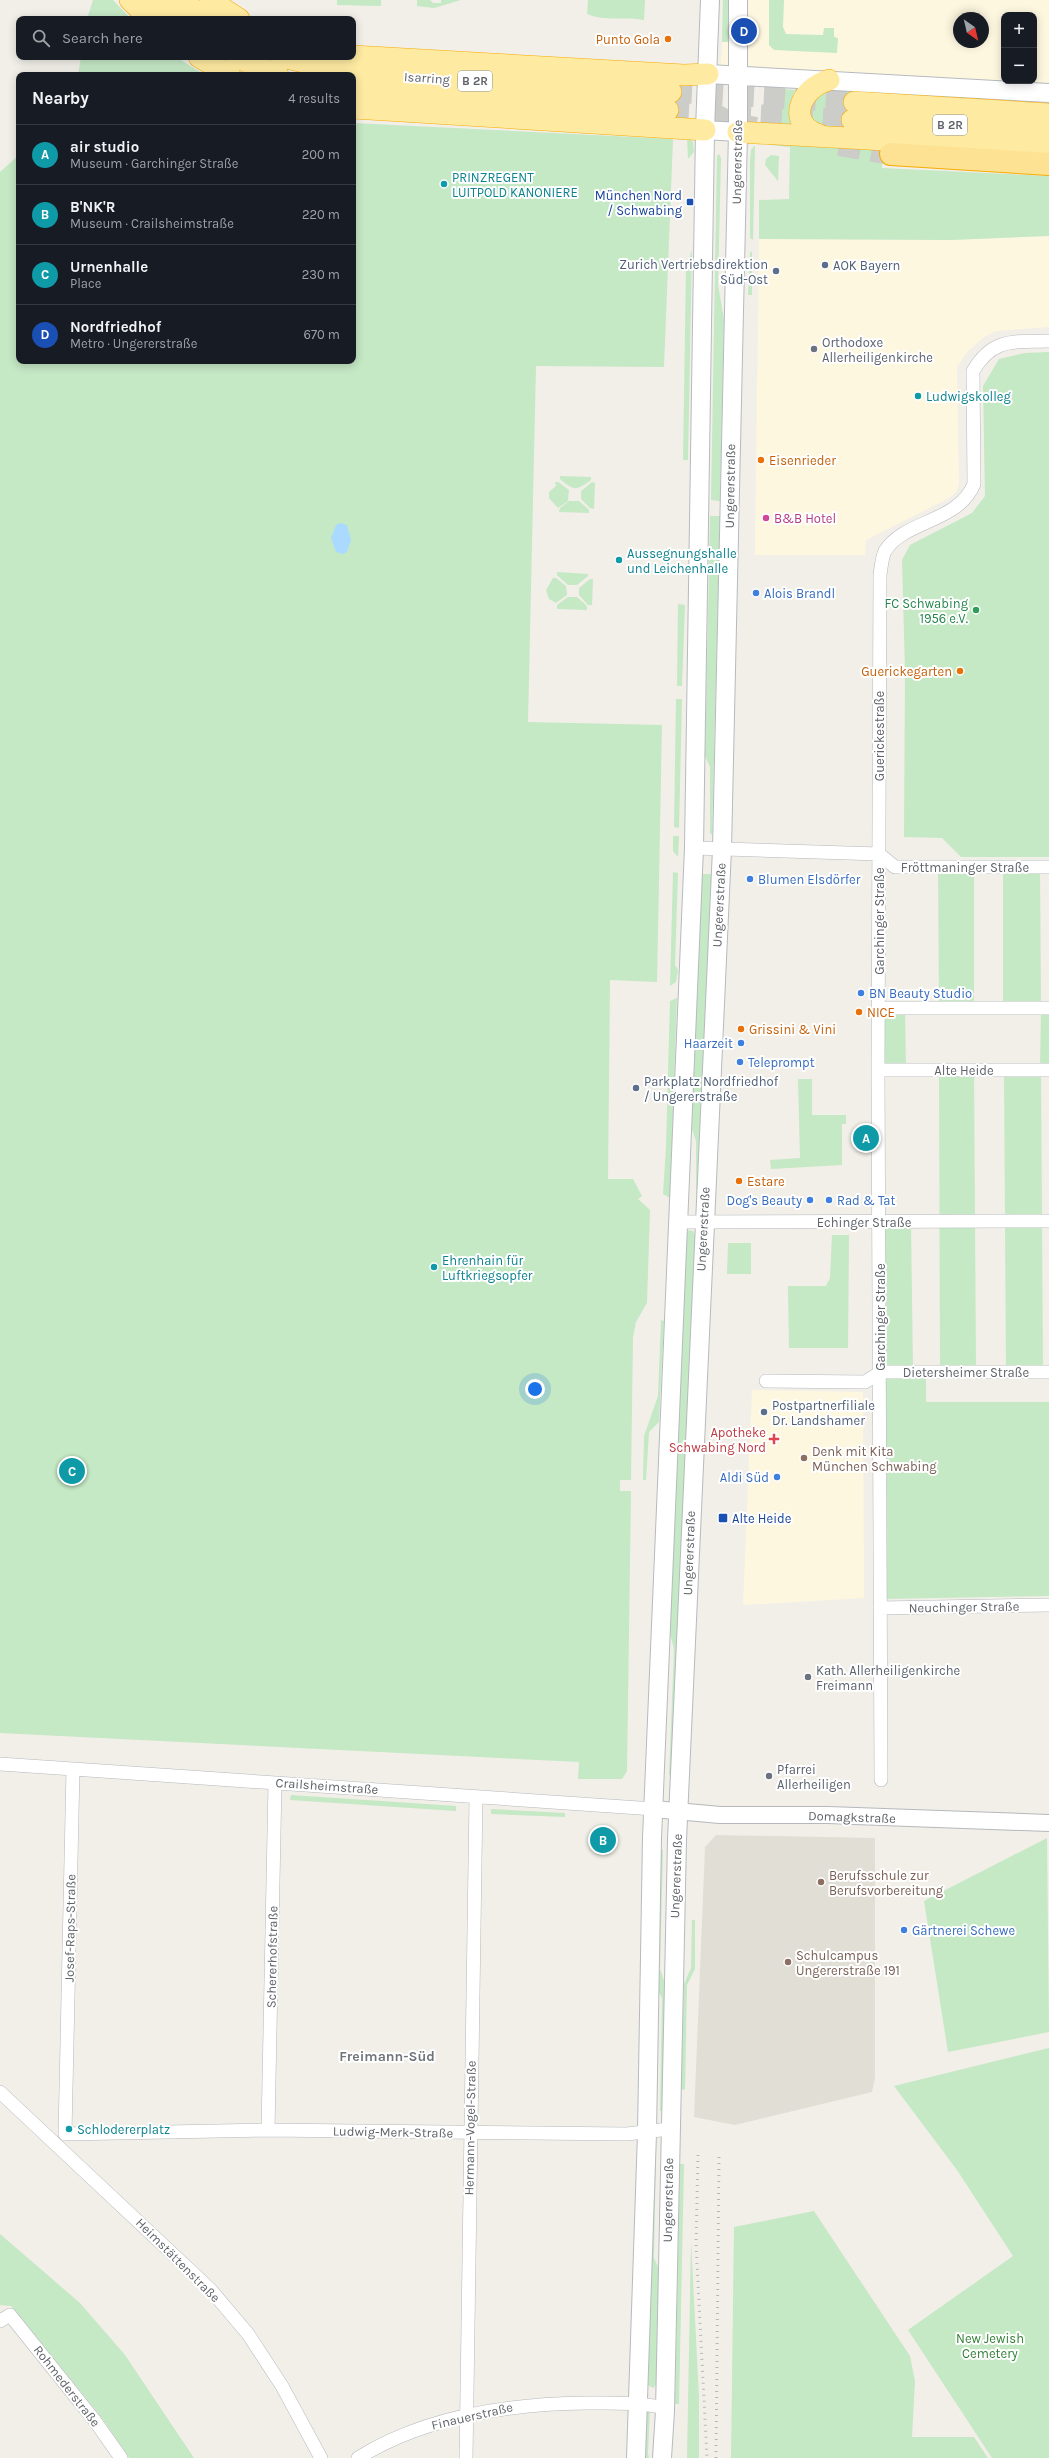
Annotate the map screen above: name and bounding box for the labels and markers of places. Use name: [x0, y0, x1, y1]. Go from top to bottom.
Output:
pin: D: [731, 16, 757, 46]
place label: Punto Gola: [596, 32, 660, 47]
marker: Punto Gola: [663, 34, 673, 44]
place label: PRINZREGENT LUITPOLD KANONIERE: [452, 170, 578, 200]
marker: PRINZREGENT LUITPOLD KANONIERE: [439, 179, 449, 189]
place label: München Nord / Schwabing: [595, 188, 683, 218]
marker: München Nord / Schwabing: [685, 197, 695, 207]
place label: Zurich Vertriebsdirektion Süd-Ost: [619, 257, 768, 287]
place label: AOK Bayern: [833, 258, 900, 273]
marker: AOK Bayern: [820, 260, 830, 270]
marker: Zurich Vertriebsdirektion Süd-Ost: [771, 266, 781, 276]
place label: Orthodoxe Allerheiligenkirche: [822, 335, 933, 365]
marker: Orthodoxe Allerheiligenkirche: [809, 344, 819, 354]
place label: Ludwigskolleg: [926, 389, 1011, 404]
marker: Ludwigskolleg: [913, 391, 923, 401]
place label: Eisenrieder: [769, 453, 836, 468]
marker: Eisenrieder: [756, 455, 766, 465]
place label: B&B Hotel: [774, 511, 836, 526]
marker: B&B Hotel: [761, 513, 771, 523]
place label: Aussegnungshalle und Leichenhalle: [627, 546, 737, 576]
marker: Aussegnungshalle und Leichenhalle: [614, 555, 624, 565]
place label: Alois Brandl: [764, 586, 835, 601]
marker: Alois Brandl: [751, 588, 761, 598]
place label: FC Schwabing 1956 e.V.: [884, 596, 969, 626]
marker: FC Schwabing 1956 e.V.: [971, 605, 981, 615]
place label: Guerickegarten: [861, 664, 952, 679]
marker: Guerickegarten: [955, 666, 965, 676]
place label: Blumen Elsdörfer: [758, 872, 861, 887]
marker: Blumen Elsdörfer: [745, 874, 755, 884]
place label: BN Beauty Studio: [869, 986, 972, 1001]
marker: BN Beauty Studio: [856, 988, 866, 998]
place label: NICE: [867, 1005, 895, 1020]
marker: NICE: [854, 1007, 864, 1017]
place label: Grissini & Vini: [749, 1022, 836, 1037]
marker: Grissini & Vini: [736, 1024, 746, 1034]
place label: Haarzeit: [684, 1036, 733, 1051]
marker: Haarzeit: [736, 1038, 746, 1048]
place label: Teleprompt: [748, 1055, 815, 1070]
marker: Teleprompt: [735, 1057, 745, 1067]
place label: Parkplatz Nordfriedhof / Ungererstraße: [644, 1074, 779, 1104]
marker: Parkplatz Nordfriedhof / Ungererstraße: [631, 1083, 641, 1093]
pin: A: [853, 1123, 879, 1153]
place label: Estare: [747, 1174, 785, 1189]
marker: Estare: [734, 1176, 744, 1186]
place label: Dog's Beauty: [727, 1193, 802, 1208]
place label: Rad & Tat: [837, 1193, 895, 1208]
marker: Dog's Beauty: [805, 1195, 815, 1205]
marker: Rad & Tat: [824, 1195, 834, 1205]
place label: Ehrenhain für Luftkriegsopfer: [442, 1253, 533, 1283]
marker: Ehrenhain für Luftkriegsopfer: [429, 1262, 439, 1272]
place label: Postpartnerfiliale Dr. Landshamer: [772, 1398, 875, 1428]
marker: Postpartnerfiliale Dr. Landshamer: [759, 1407, 769, 1417]
place label: Apotheke Schwabing Nord: [669, 1425, 766, 1455]
marker: Apotheke Schwabing Nord: [769, 1434, 779, 1444]
place label: Denk mit Kita München Schwabing: [812, 1444, 937, 1474]
marker: Denk mit Kita München Schwabing: [799, 1453, 809, 1463]
pin: C: [59, 1456, 85, 1486]
place label: Aldi Süd: [720, 1470, 769, 1485]
marker: Aldi Süd: [772, 1472, 782, 1482]
place label: Alte Heide: [732, 1511, 792, 1526]
marker: Alte Heide: [717, 1512, 729, 1524]
place label: Kath. Allerheiligenkirche Freimann: [816, 1663, 961, 1693]
marker: Kath. Allerheiligenkirche Freimann: [803, 1672, 813, 1682]
place label: Pfarrei Allerheiligen: [777, 1762, 851, 1792]
marker: Pfarrei Allerheiligen: [764, 1771, 774, 1781]
pin: B: [590, 1825, 616, 1855]
place label: Berufsschule zur Berufsvorbereitung: [829, 1868, 944, 1898]
marker: Berufsschule zur Berufsvorbereitung: [816, 1877, 826, 1887]
place label: Gärtnerei Schewe: [912, 1923, 1015, 1938]
marker: Gärtnerei Schewe: [899, 1925, 909, 1935]
place label: Schulcampus Ungererstraße 191: [796, 1948, 900, 1978]
marker: Schulcampus Ungererstraße 191: [783, 1957, 793, 1967]
place label: Schlodererplatz: [77, 2122, 170, 2137]
marker: Schlodererplatz: [64, 2124, 74, 2134]

